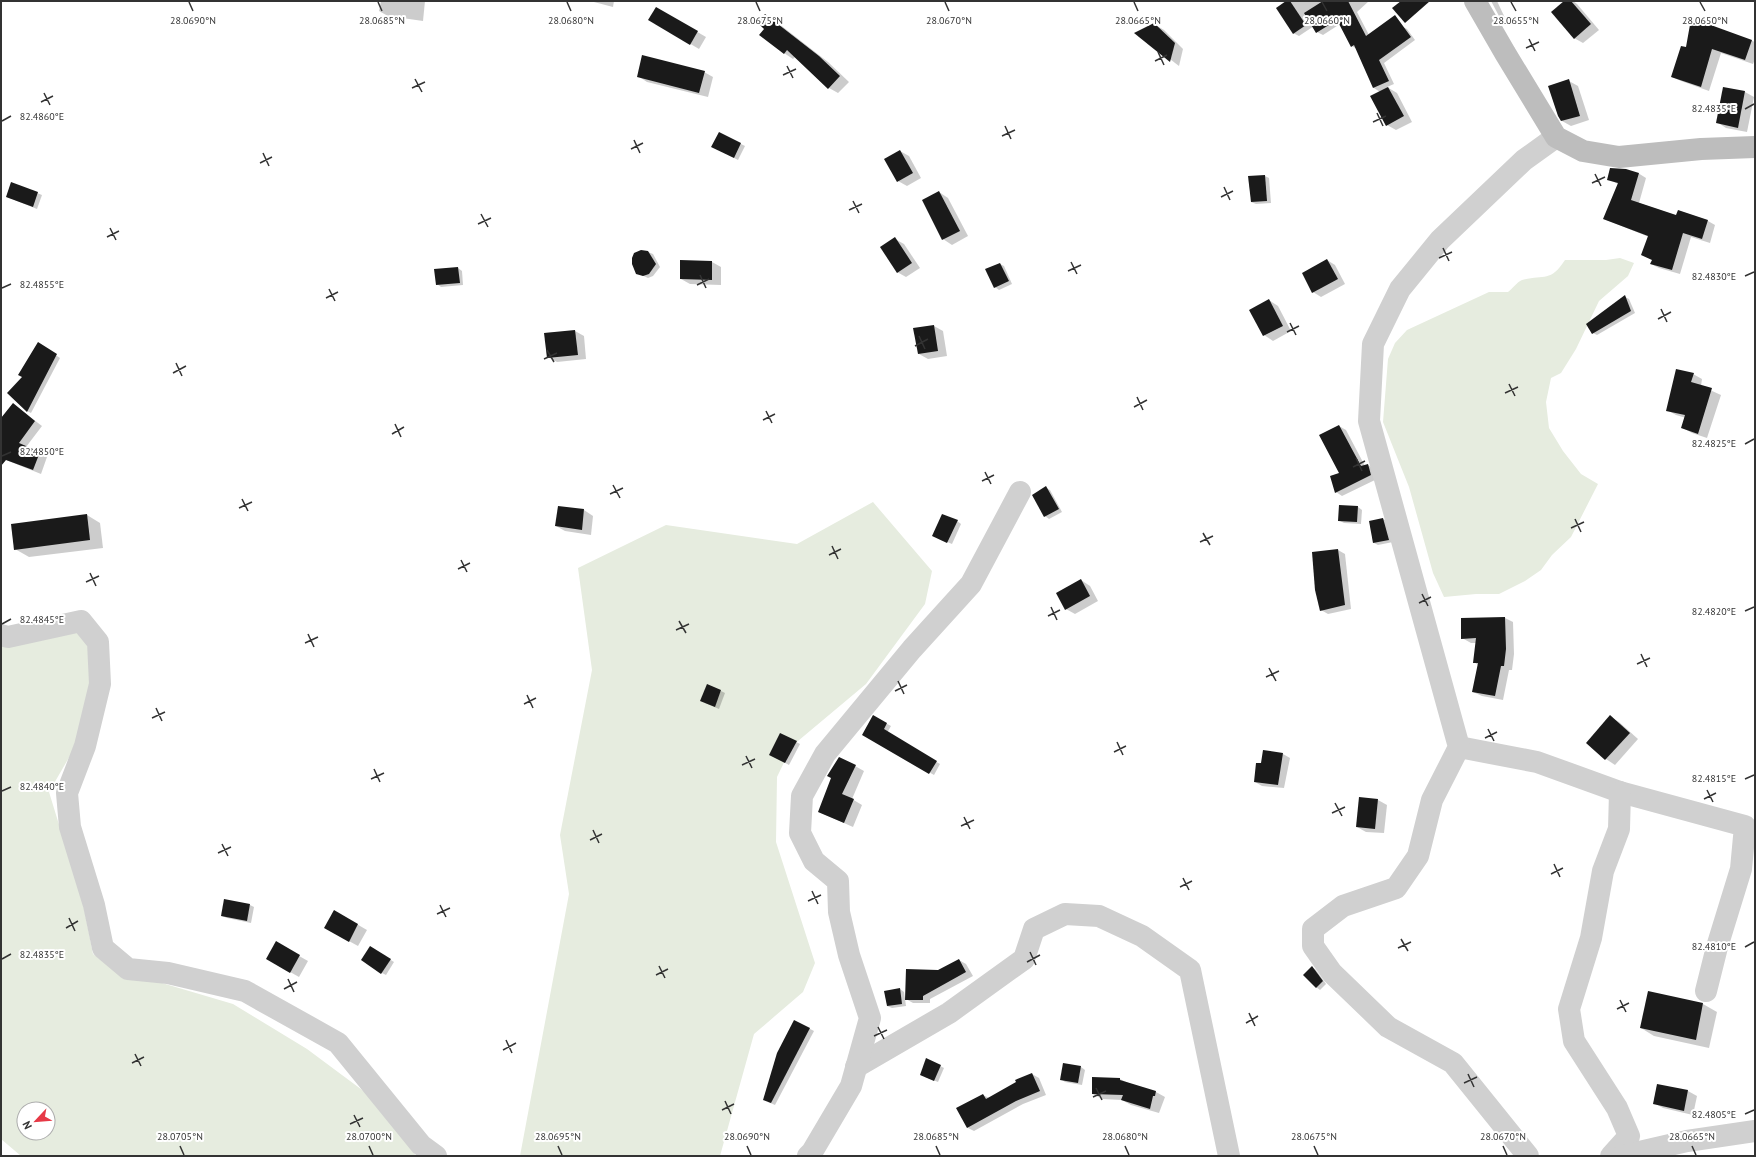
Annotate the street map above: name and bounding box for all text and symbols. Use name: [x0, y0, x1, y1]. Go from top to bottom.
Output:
text: 28.0690°N: [170, 14, 216, 27]
text: 28.0685°N: [359, 14, 405, 27]
text: 28.0680°N: [548, 14, 594, 27]
text: 28.0675°N: [737, 14, 783, 27]
text: 28.0670°N: [926, 14, 972, 27]
text: 28.0665°N: [1115, 14, 1161, 27]
text: 28.0660°N: [1304, 14, 1350, 27]
text: 28.0655°N: [1493, 14, 1539, 27]
text: 28.0650°N: [1682, 14, 1728, 27]
text: 82.4835°E: [1692, 102, 1736, 115]
text: 82.4860°E: [20, 110, 64, 123]
text: 82.4830°E: [1692, 270, 1736, 283]
text: 82.4855°E: [20, 278, 64, 291]
text: 82.4825°E: [1692, 437, 1736, 450]
text: 82.4850°E: [20, 445, 64, 458]
text: 82.4820°E: [1692, 605, 1736, 618]
text: 82.4845°E: [20, 613, 64, 626]
text: 82.4815°E: [1692, 772, 1736, 785]
text: 82.4840°E: [20, 780, 64, 793]
text: 82.4810°E: [1692, 940, 1736, 953]
text: 82.4835°E: [20, 948, 64, 961]
north arrow: [16, 1101, 56, 1141]
text: 82.4805°E: [1692, 1108, 1736, 1121]
text: N: [19, 1119, 35, 1132]
text: 28.0705°N: [157, 1130, 203, 1143]
text: 28.0700°N: [346, 1130, 392, 1143]
text: 28.0695°N: [535, 1130, 581, 1143]
text: 28.0690°N: [724, 1130, 770, 1143]
text: 28.0685°N: [913, 1130, 959, 1143]
text: 28.0680°N: [1102, 1130, 1148, 1143]
text: 28.0675°N: [1291, 1130, 1337, 1143]
text: 28.0670°N: [1480, 1130, 1526, 1143]
text: 28.0665°N: [1669, 1130, 1715, 1143]

